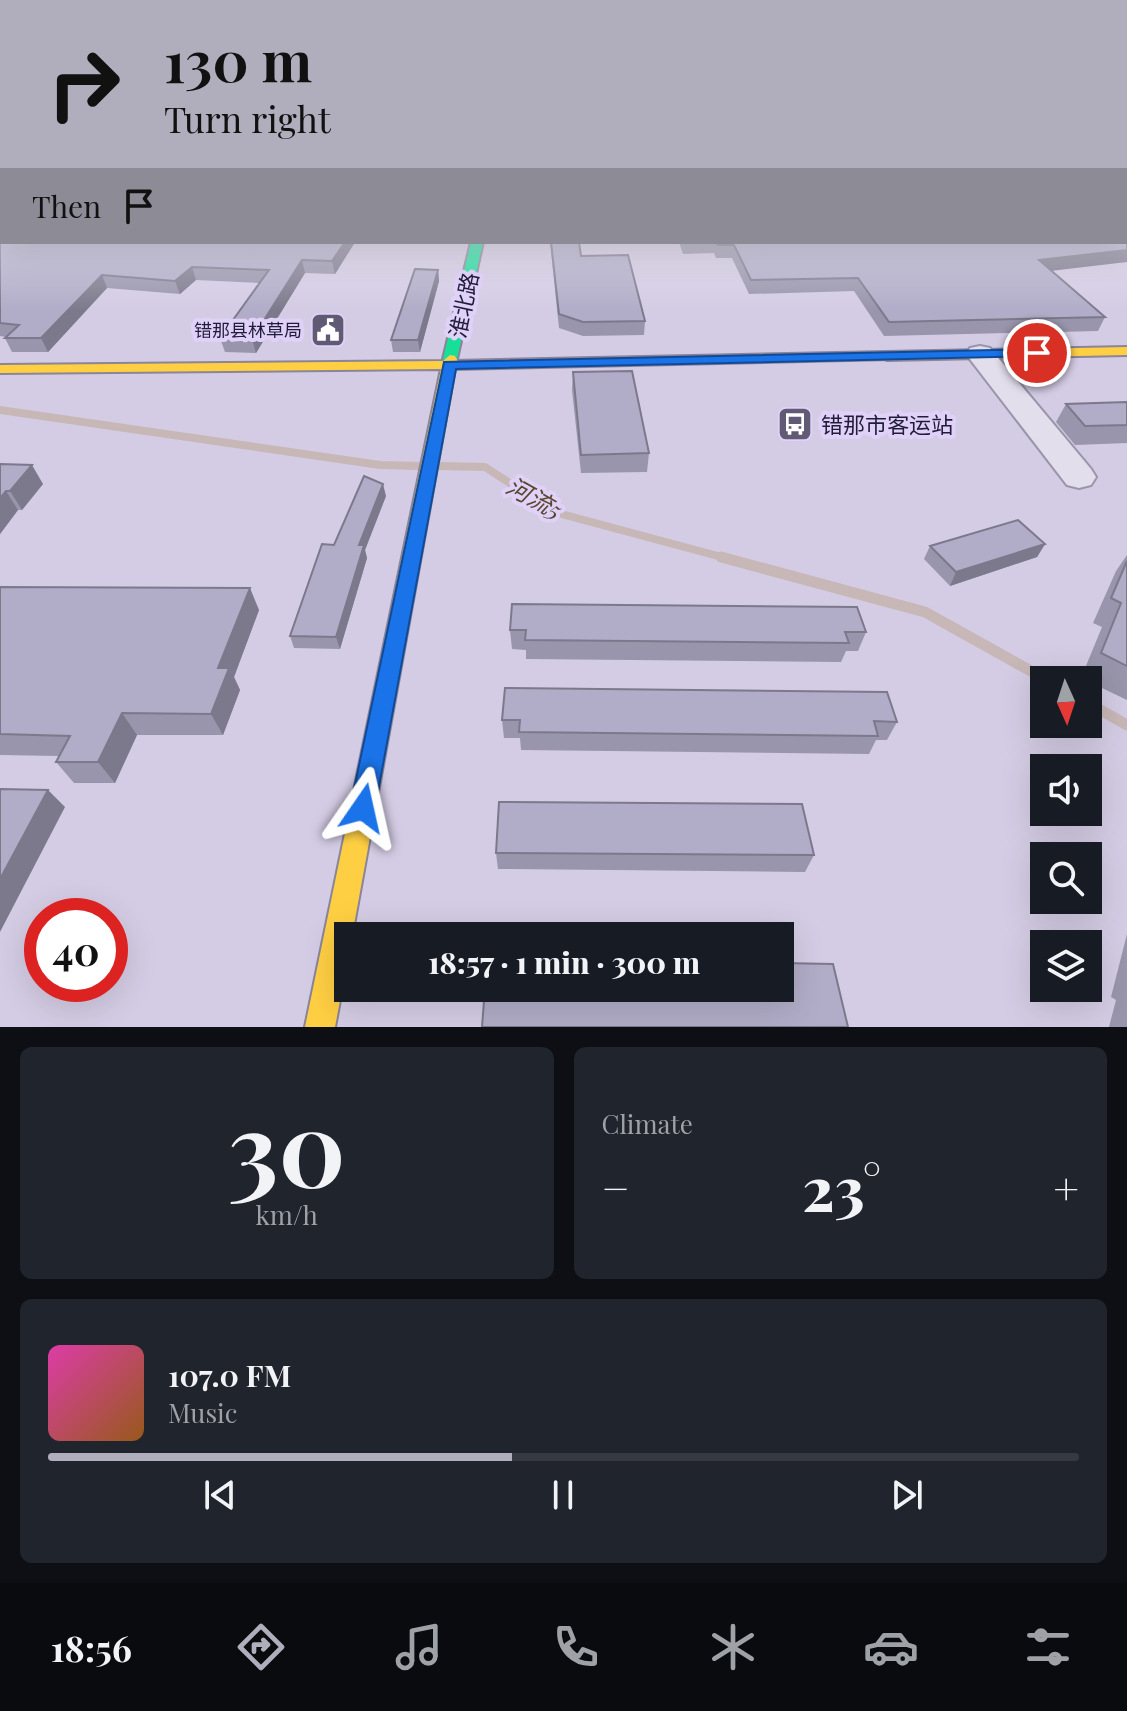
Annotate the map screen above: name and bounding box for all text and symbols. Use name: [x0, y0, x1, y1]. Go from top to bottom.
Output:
text: 130 m: [164, 22, 312, 97]
icon: right: [32, 32, 136, 136]
text: Turn right: [164, 94, 331, 142]
icon: arrive: [117, 184, 161, 228]
text: Then: [32, 186, 101, 226]
street label: 淮北路: [441, 270, 485, 340]
public building icon: 错那县林草局: [309, 311, 347, 349]
place label: 错那县林草局: [194, 318, 302, 342]
pin: [1003, 319, 1071, 387]
icon: arrive: [1015, 331, 1059, 375]
bus stop icon: 错那市客运站: [776, 405, 814, 443]
place label: 错那市客运站: [821, 409, 953, 439]
water label: 河流5: [501, 469, 569, 525]
north arrow: [1030, 666, 1102, 738]
map controls: [1030, 666, 1102, 1002]
button: sound: [1030, 754, 1102, 826]
position arrow: [321, 766, 405, 850]
button: search: [1030, 842, 1102, 914]
speed limit sign: 40: [24, 898, 128, 1002]
button: layers: [1030, 930, 1102, 1002]
text: 18:57 · 1 min · 300 m: [428, 942, 700, 982]
text: 30: [228, 1075, 346, 1214]
text: Climate: [602, 1106, 693, 1141]
text: 23°: [802, 1146, 881, 1226]
text: −: [602, 1157, 630, 1216]
text: +: [1053, 1157, 1079, 1216]
text: km/h: [256, 1197, 318, 1232]
text: 107.0 FM: [168, 1355, 291, 1395]
text: Music: [168, 1395, 237, 1430]
icon: previous: [198, 1473, 242, 1517]
icon: pause: [541, 1473, 585, 1517]
icon: next: [885, 1473, 929, 1517]
icon: directions: [233, 1619, 289, 1675]
icon: music: [391, 1619, 447, 1675]
icon: phone: [548, 1619, 604, 1675]
icon: climate: [705, 1619, 761, 1675]
icon: car: [863, 1619, 919, 1675]
icon: filters: [1020, 1619, 1076, 1675]
text: 18:56: [51, 1623, 132, 1671]

